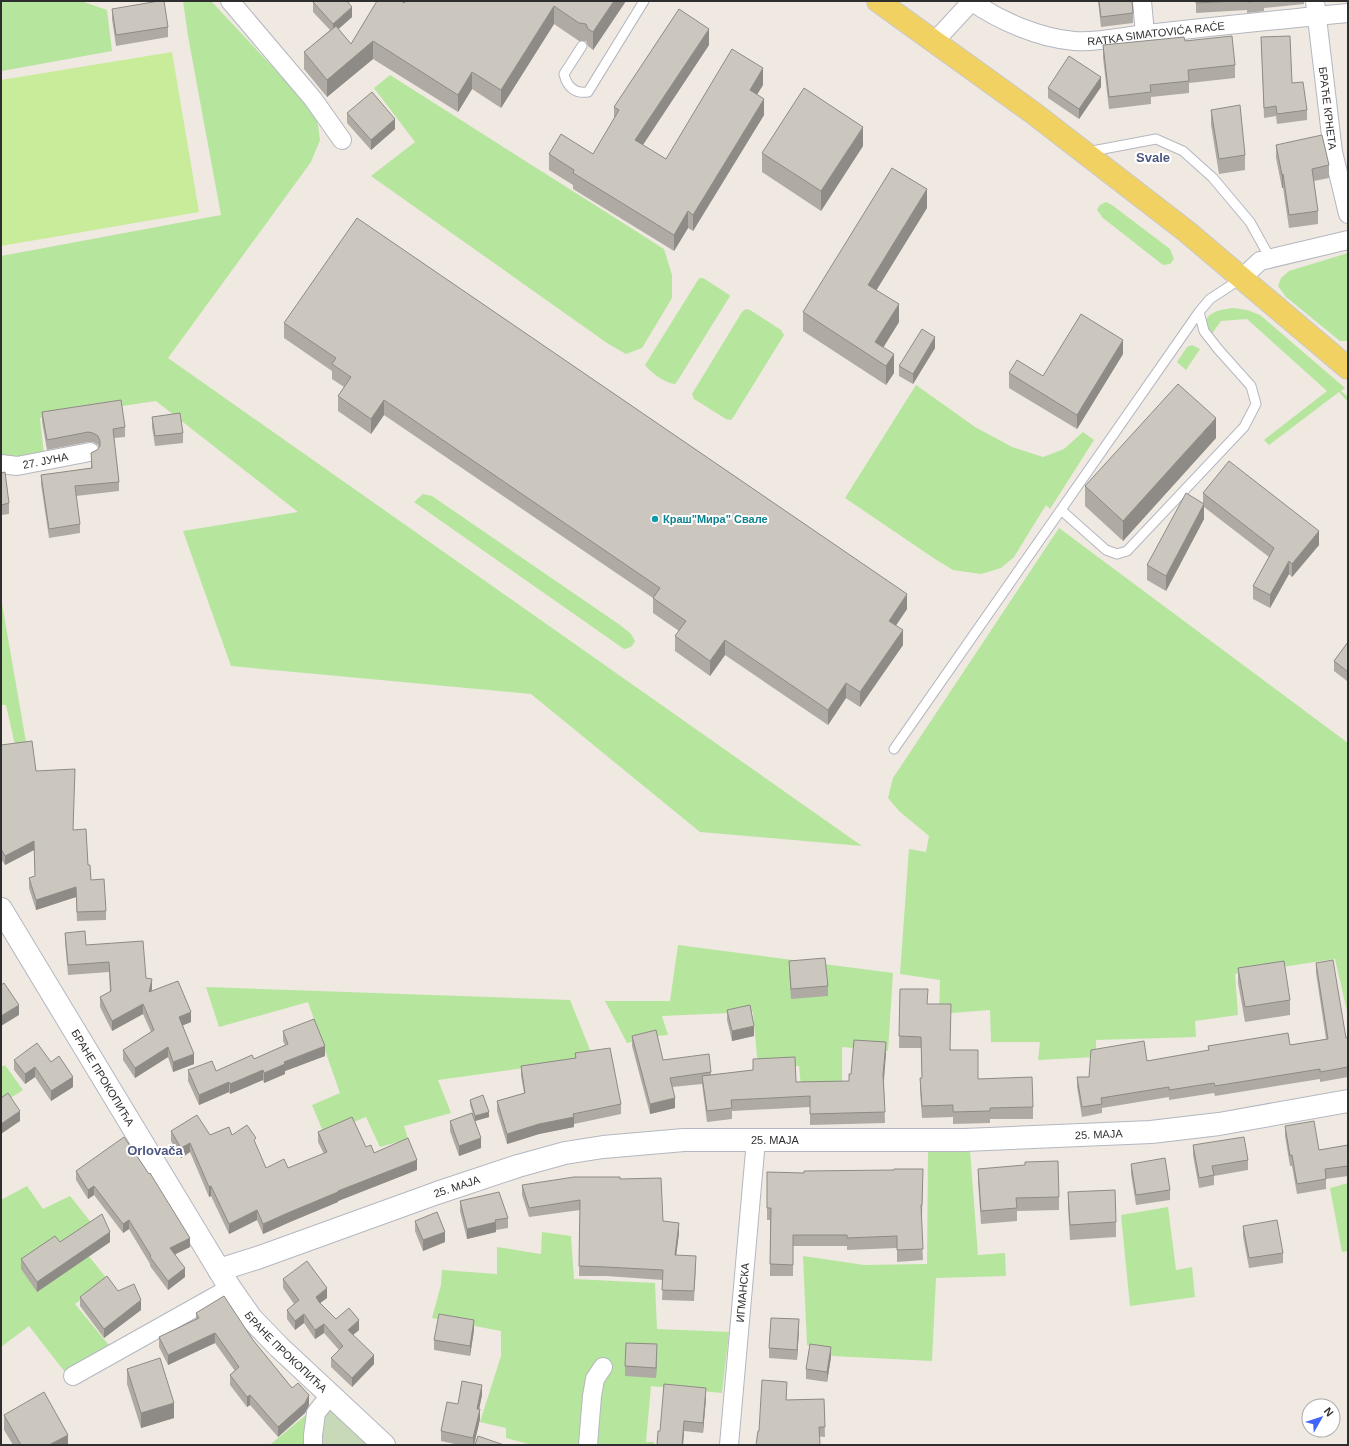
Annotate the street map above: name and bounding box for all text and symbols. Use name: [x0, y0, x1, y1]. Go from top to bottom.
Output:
street label: RATKA SIMATOVIĆA RAĆE: [1087, 20, 1225, 47]
street label: БРАЋЕ КРНЕТА: [1317, 66, 1339, 151]
district label: Svale: [1136, 150, 1170, 165]
street label: 27. ЈУНА: [22, 450, 70, 471]
place label: Краш"Мира" Свале: [663, 513, 768, 525]
marker: Краш"Мира" Свале: [650, 514, 660, 524]
street label: БРАНЕ ПРОКОПИЋА: [69, 1027, 137, 1129]
street label: 25. МАЈА: [1075, 1127, 1123, 1141]
street label: 25. МАЈА: [751, 1134, 799, 1146]
district label: Orlovača: [127, 1143, 184, 1158]
street label: 25. МАЈА: [432, 1173, 482, 1200]
street label: ИГМАНСКА: [734, 1262, 751, 1323]
street label: БРАНЕ ПРОКОПИЋА: [242, 1309, 330, 1395]
north arrow: [1301, 1398, 1341, 1438]
text: N: [1322, 1405, 1336, 1419]

